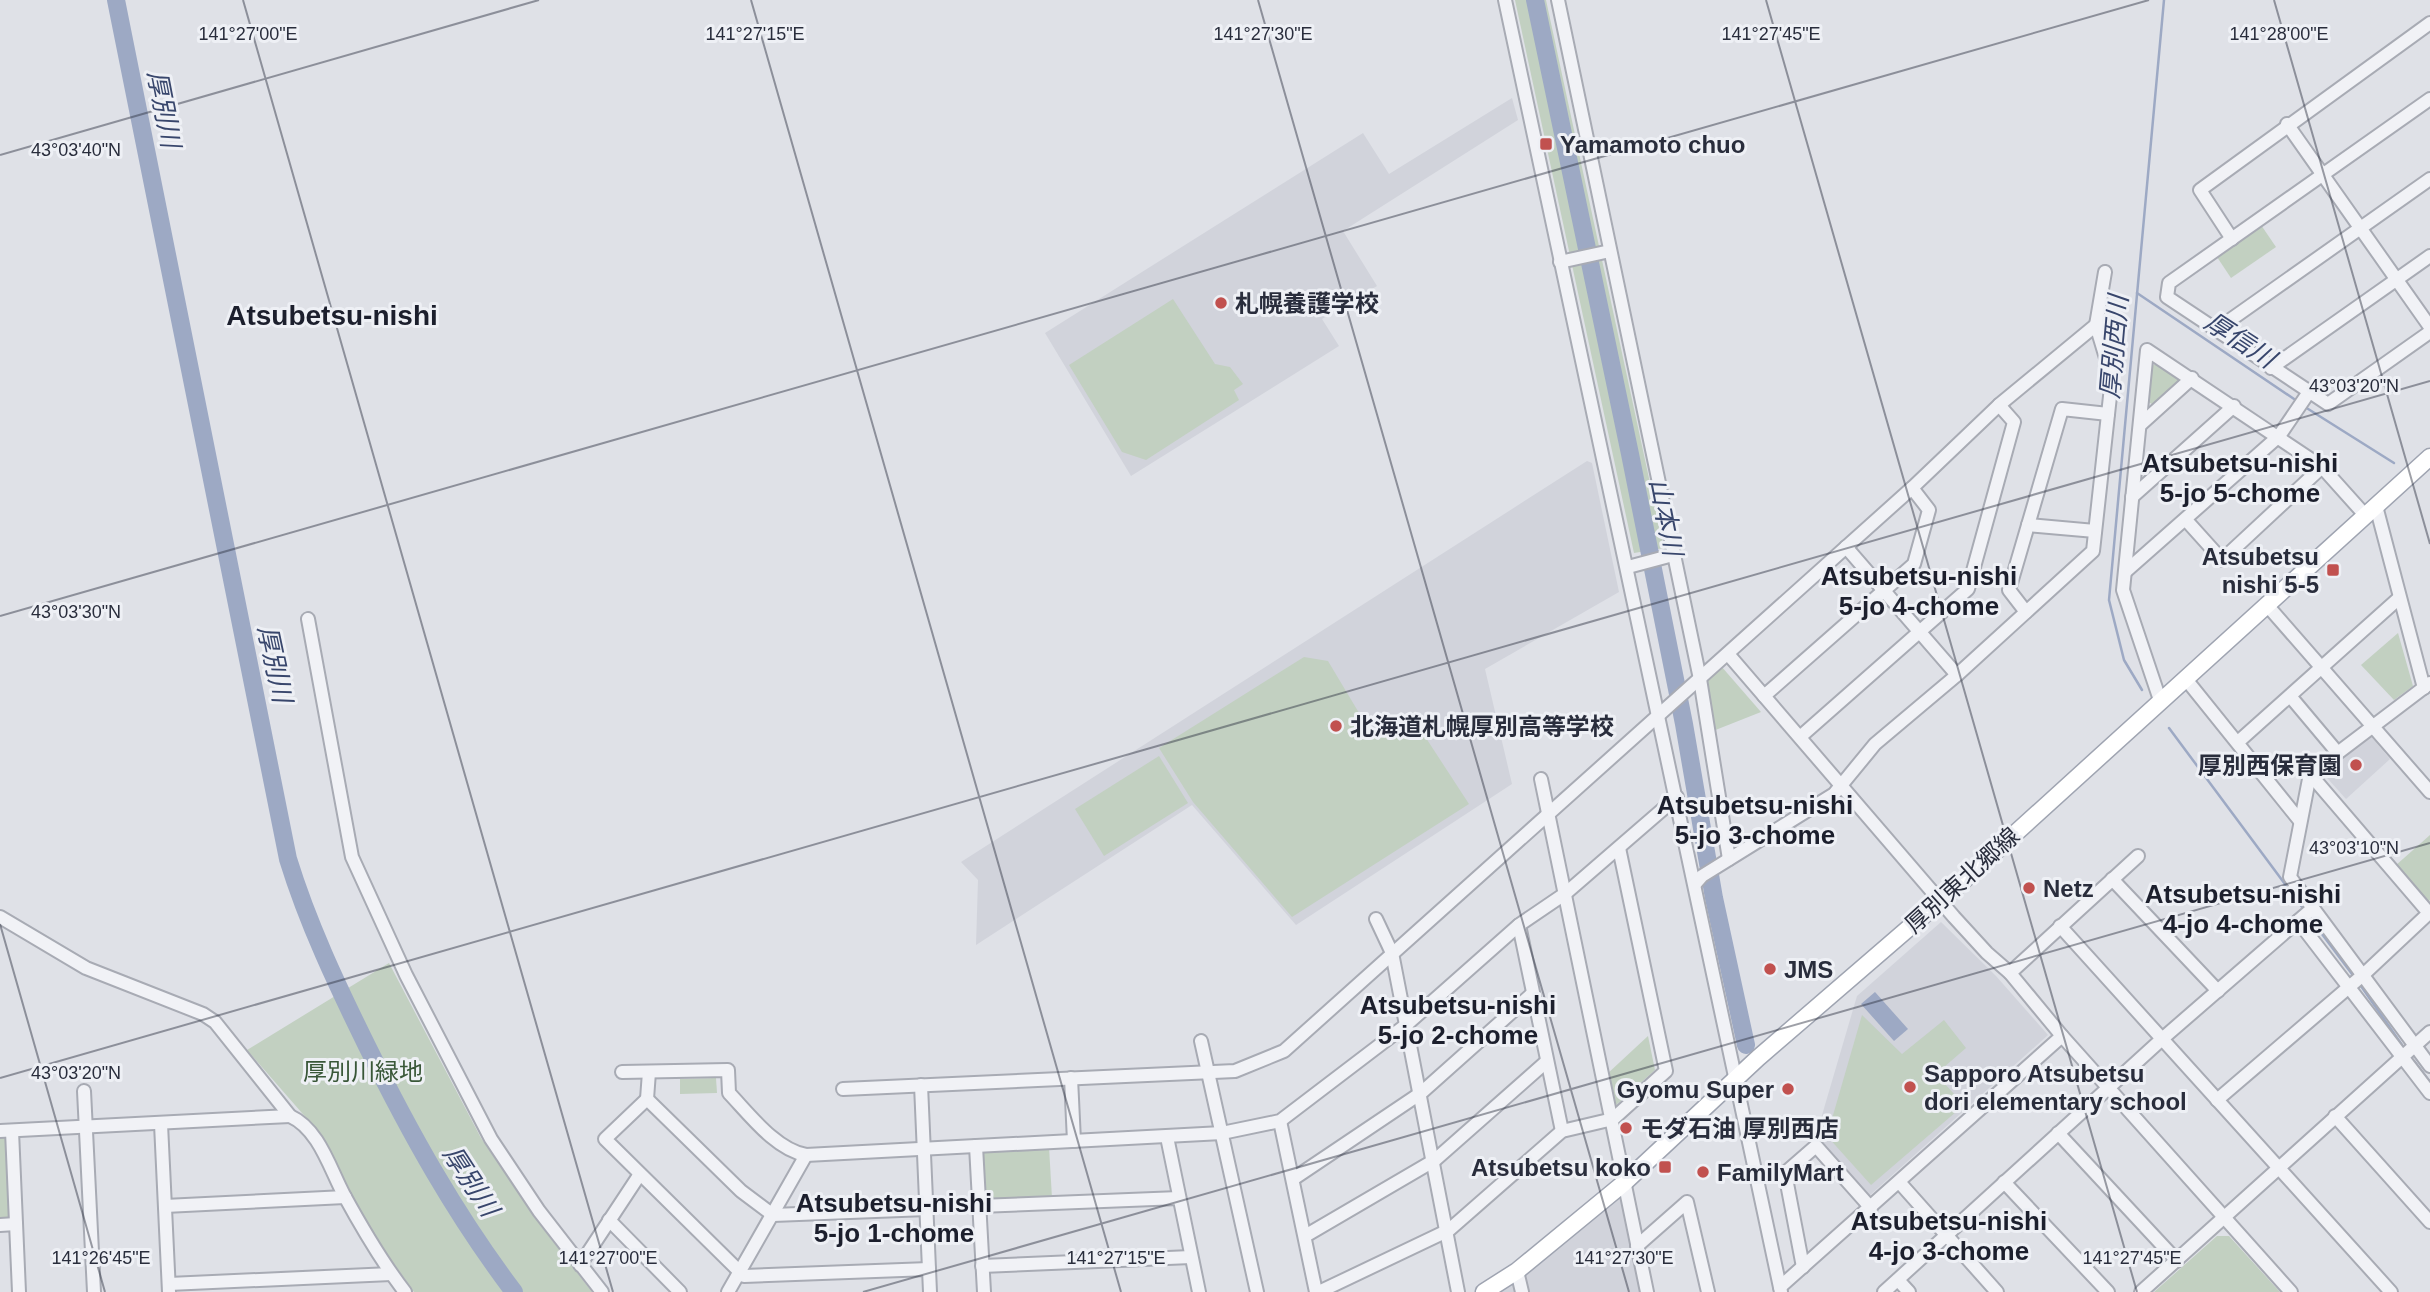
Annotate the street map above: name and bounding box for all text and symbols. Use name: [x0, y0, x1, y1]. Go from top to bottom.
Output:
text: 141°27'00"E: [198, 24, 298, 44]
text: 141°27'15"E: [705, 24, 805, 44]
text: 141°27'30"E: [1213, 24, 1313, 44]
text: 141°27'45"E: [1721, 24, 1821, 44]
text: 141°28'00"E: [2229, 24, 2329, 44]
water label: 厚別川: [142, 68, 187, 153]
place label: Yamamoto chuo: [1560, 131, 1745, 158]
marker: Yamamoto chuo: [1538, 136, 1554, 152]
text: 43°03'40"N: [31, 140, 121, 160]
place label: 札幌養護学校: [1235, 290, 1379, 317]
water label: 厚別西川: [2095, 291, 2134, 400]
marker: 札幌養護学校: [1213, 295, 1229, 311]
district label: Atsubetsu-nishi: [226, 300, 438, 331]
water label: 厚信川: [2199, 306, 2283, 375]
text: 43°03'20"N: [2309, 376, 2399, 396]
district label: Atsubetsu-nishi 5-jo 5-chome: [2142, 448, 2338, 508]
water label: 山本川: [1644, 476, 1689, 561]
place label: Atsubetsu nishi 5-5: [2202, 543, 2319, 598]
district label: Atsubetsu-nishi 5-jo 4-chome: [1821, 561, 2017, 621]
marker: Atsubetsu nishi 5-5: [2325, 562, 2341, 578]
text: 43°03'30"N: [31, 602, 121, 622]
water label: 厚別川: [252, 623, 298, 708]
place label: 北海道札幌厚別高等学校: [1350, 713, 1614, 740]
marker: 北海道札幌厚別高等学校: [1328, 718, 1344, 734]
place label: 厚別西保育園: [2198, 752, 2342, 779]
marker: 厚別西保育園: [2348, 757, 2364, 773]
district label: Atsubetsu-nishi 5-jo 3-chome: [1657, 790, 1853, 850]
street label: 厚別東北郷線: [1899, 822, 2025, 938]
text: 43°03'10"N: [2309, 838, 2399, 858]
place label: Netz: [2043, 875, 2094, 902]
district label: Atsubetsu-nishi 4-jo 4-chome: [2145, 879, 2341, 939]
marker: Netz: [2021, 880, 2037, 896]
place label: JMS: [1784, 956, 1833, 983]
marker: JMS: [1762, 961, 1778, 977]
district label: Atsubetsu-nishi 5-jo 2-chome: [1360, 990, 1556, 1050]
park label: 厚別川緑地: [303, 1058, 423, 1085]
place label: Sapporo Atsubetsu dori elementary school: [1924, 1060, 2187, 1115]
text: 43°03'20"N: [31, 1063, 121, 1083]
place label: Gyomu Super: [1617, 1076, 1774, 1103]
marker: Sapporo Atsubetsu dori elementary school: [1902, 1079, 1918, 1095]
marker: Gyomu Super: [1780, 1081, 1796, 1097]
place label: モダ石油 厚別西店: [1640, 1115, 1839, 1142]
marker: モダ石油 厚別西店: [1618, 1120, 1634, 1136]
water label: 厚別川: [437, 1140, 506, 1224]
place label: Atsubetsu koko: [1471, 1154, 1651, 1181]
marker: Atsubetsu koko: [1657, 1159, 1673, 1175]
place label: FamilyMart: [1717, 1159, 1844, 1186]
marker: FamilyMart: [1695, 1164, 1711, 1180]
district label: Atsubetsu-nishi 5-jo 1-chome: [796, 1188, 992, 1248]
district label: Atsubetsu-nishi 4-jo 3-chome: [1851, 1206, 2047, 1266]
text: 141°26'45"E: [51, 1248, 151, 1268]
text: 141°27'00"E: [558, 1248, 658, 1268]
text: 141°27'15"E: [1066, 1248, 1166, 1268]
text: 141°27'30"E: [1574, 1248, 1674, 1268]
text: 141°27'45"E: [2082, 1248, 2182, 1268]

